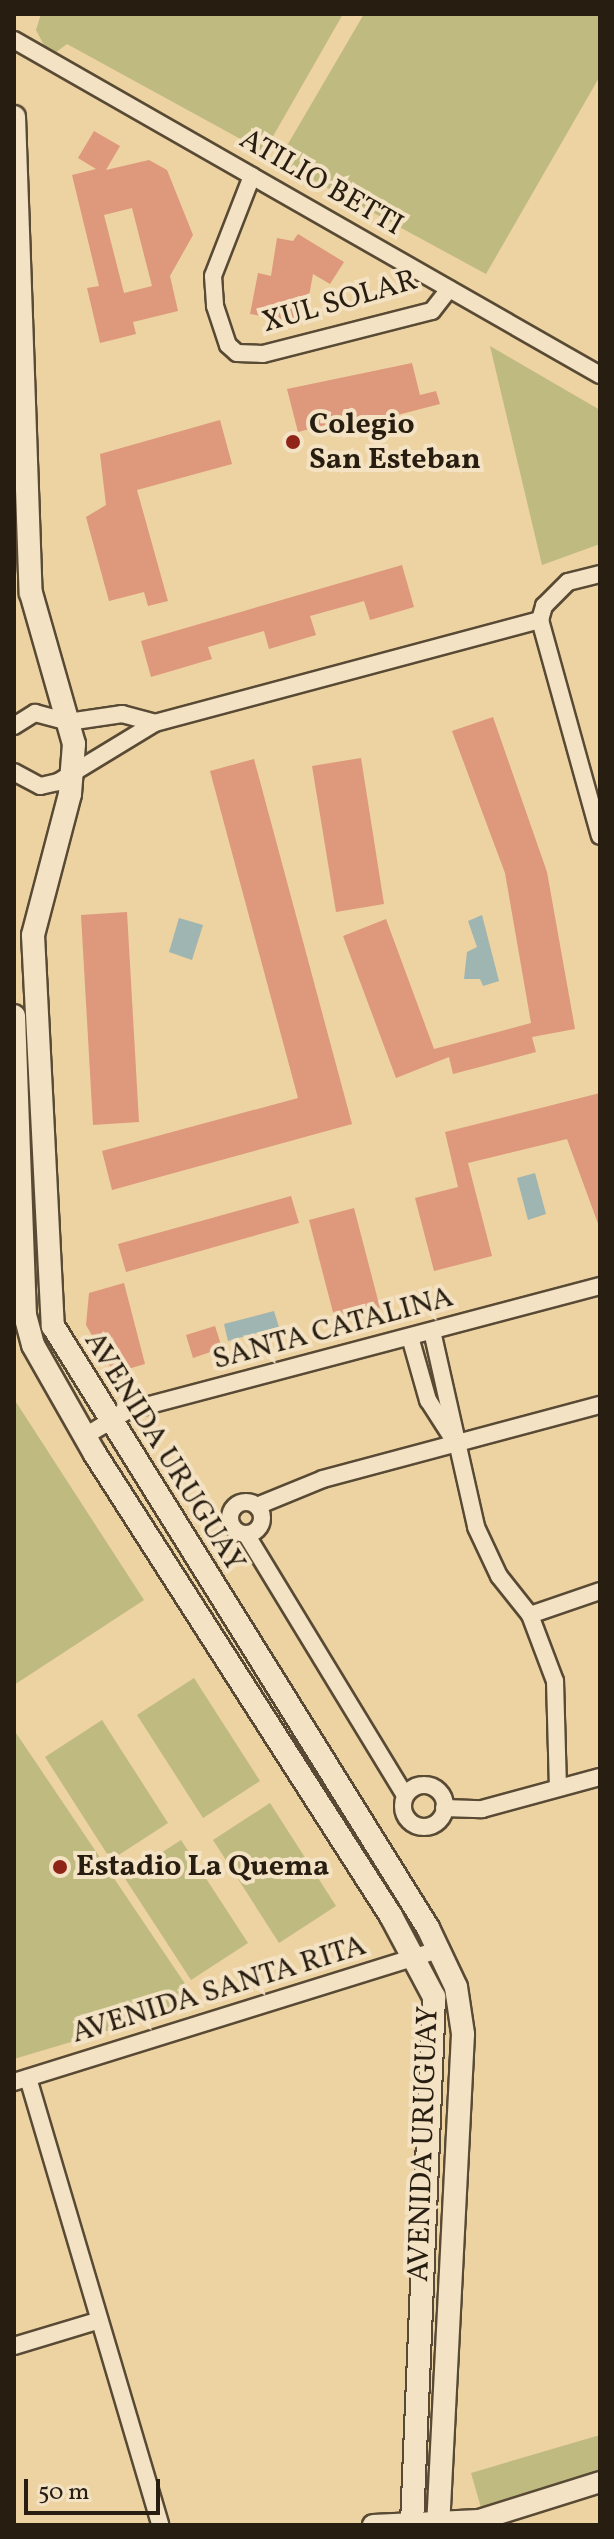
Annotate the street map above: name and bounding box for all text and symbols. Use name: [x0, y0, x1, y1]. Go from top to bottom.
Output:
street label: ATILIO BETTI: [233, 122, 409, 244]
street label: XUL SOLAR: [258, 263, 422, 341]
place label: Colegio San Esteban: [309, 407, 481, 478]
marker: Colegio San Esteban: [284, 433, 302, 451]
street label: SANTA CATALINA: [209, 1280, 457, 1378]
street label: AVENIDA URUGUAY: [76, 1325, 252, 1579]
place label: Estadio La Quema: [76, 1849, 329, 1885]
marker: Estadio La Quema: [51, 1858, 69, 1876]
street label: AVENIDA SANTA RITA: [67, 1928, 371, 2052]
street label: AVENIDA URUGUAY: [401, 2005, 447, 2283]
scale bar: [28, 2463, 164, 2513]
text: 50 m: [38, 2476, 90, 2510]

